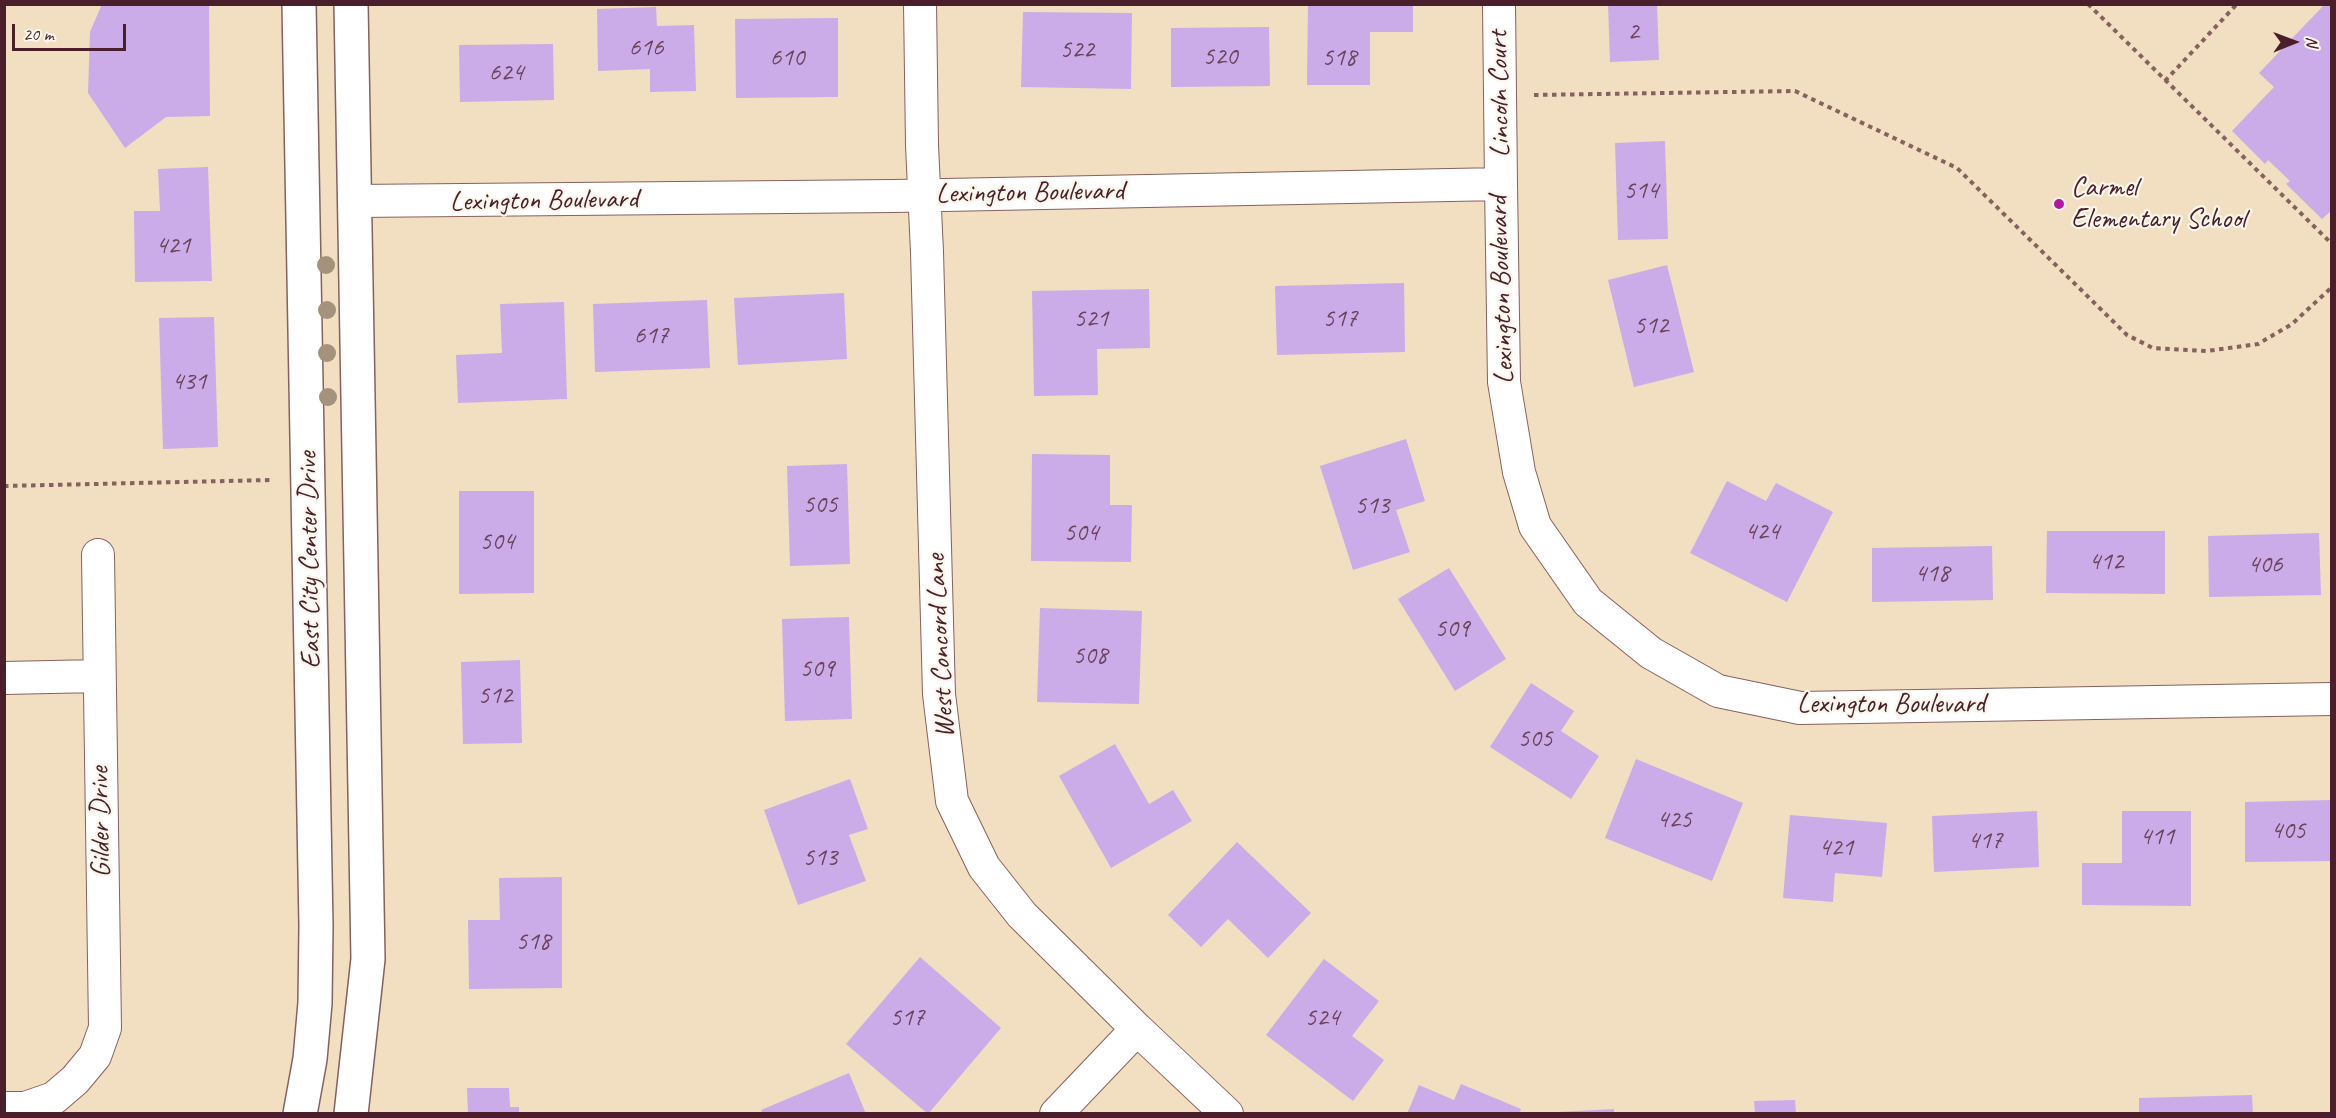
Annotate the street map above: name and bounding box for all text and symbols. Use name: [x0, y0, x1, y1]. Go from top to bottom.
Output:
scale bar: [15, 12, 129, 50]
north arrow: [2264, 12, 2324, 72]
house number: 2: [1627, 16, 1639, 48]
text: 20 m: [23, 23, 54, 45]
street label: Lincoln Court: [1482, 30, 1518, 158]
house number: 616: [628, 32, 664, 64]
house number: 522: [1059, 34, 1095, 66]
text: N: [2302, 37, 2322, 47]
house number: 520: [1202, 41, 1238, 73]
house number: 610: [769, 42, 805, 74]
house number: 518: [1321, 42, 1357, 74]
house number: 624: [488, 57, 524, 89]
place label: Carmel Elementary School: [2071, 171, 2246, 237]
street label: Lexington Boulevard: [936, 175, 1124, 211]
house number: 514: [1623, 175, 1659, 207]
street label: Lexington Boulevard: [450, 183, 638, 219]
street label: Lexington Boulevard: [1482, 195, 1522, 385]
marker: Carmel Elementary School: [2052, 197, 2066, 211]
house number: 421: [155, 230, 191, 262]
house number: 521: [1073, 303, 1109, 335]
house number: 517: [1322, 303, 1358, 335]
house number: 512: [1633, 310, 1669, 342]
house number: 617: [633, 320, 669, 352]
house number: 431: [171, 366, 207, 398]
street label: East City Center Drive: [291, 451, 329, 669]
house number: 505: [802, 489, 838, 521]
house number: 513: [1354, 490, 1390, 522]
house number: 424: [1744, 516, 1780, 548]
house number: 504: [1063, 517, 1099, 549]
house number: 504: [479, 526, 515, 558]
house number: 412: [2088, 546, 2124, 578]
house number: 406: [2247, 549, 2283, 581]
street label: West Concord Lane: [919, 553, 963, 739]
house number: 418: [1914, 558, 1950, 590]
house number: 509: [1434, 613, 1470, 645]
house number: 508: [1072, 640, 1108, 672]
house number: 509: [799, 653, 835, 685]
house number: 512: [477, 680, 513, 712]
street label: Lexington Boulevard: [1797, 688, 1985, 722]
house number: 505: [1517, 723, 1553, 755]
street label: Gilder Drive: [83, 766, 119, 878]
house number: 425: [1656, 804, 1692, 836]
house number: 405: [2270, 815, 2306, 847]
house number: 411: [2139, 821, 2175, 853]
house number: 417: [1967, 825, 2003, 857]
house number: 421: [1818, 832, 1854, 864]
house number: 513: [802, 842, 838, 874]
house number: 518: [515, 926, 551, 958]
house number: 517: [889, 1002, 925, 1034]
house number: 524: [1304, 1002, 1340, 1034]

